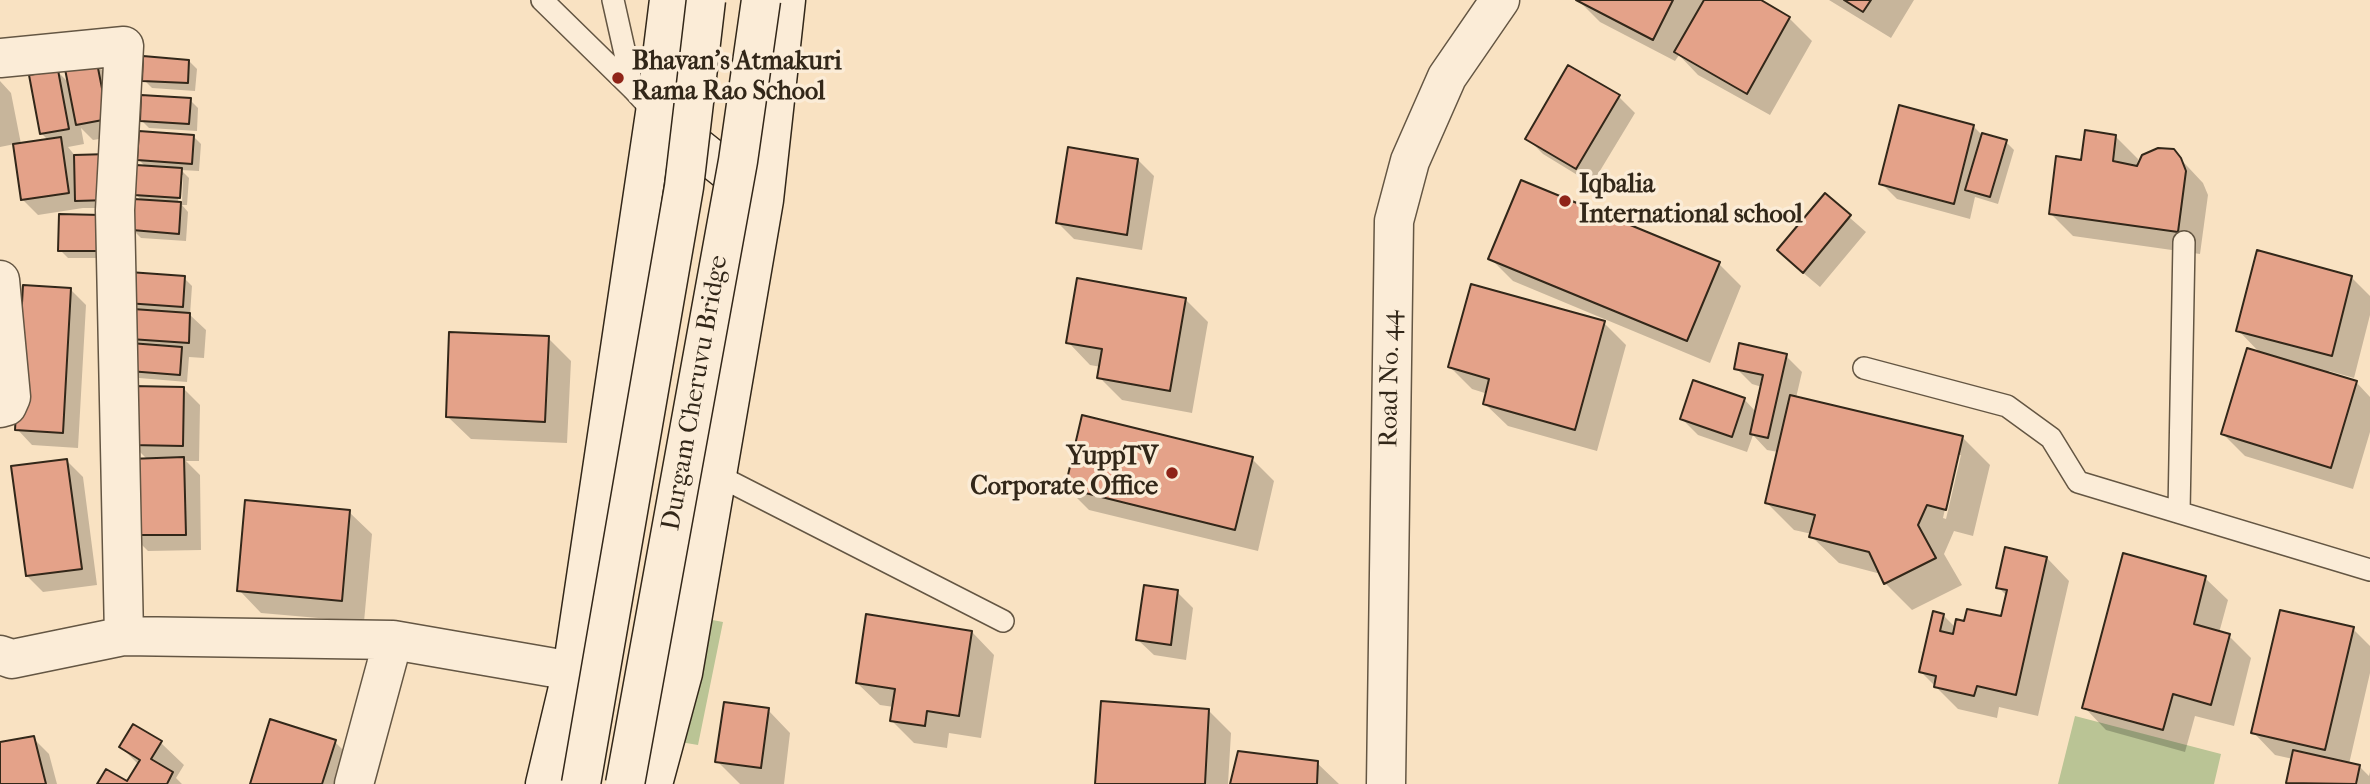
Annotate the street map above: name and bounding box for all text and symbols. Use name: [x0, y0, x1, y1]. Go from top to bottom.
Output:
place label: Bhavan's Atmakuri Rama Rao School: [632, 47, 842, 108]
marker: Bhavan's Atmakuri Rama Rao School: [610, 70, 626, 86]
place label: Iqbalia International school: [1579, 170, 1803, 232]
marker: Iqbalia International school: [1557, 193, 1573, 209]
street label: Durgam Cheruvu Bridge: [656, 253, 736, 533]
street label: Road No. 44: [1374, 310, 1408, 448]
place label: YuppTV Corporate Office: [970, 442, 1158, 504]
marker: YuppTV Corporate Office: [1164, 465, 1180, 481]

